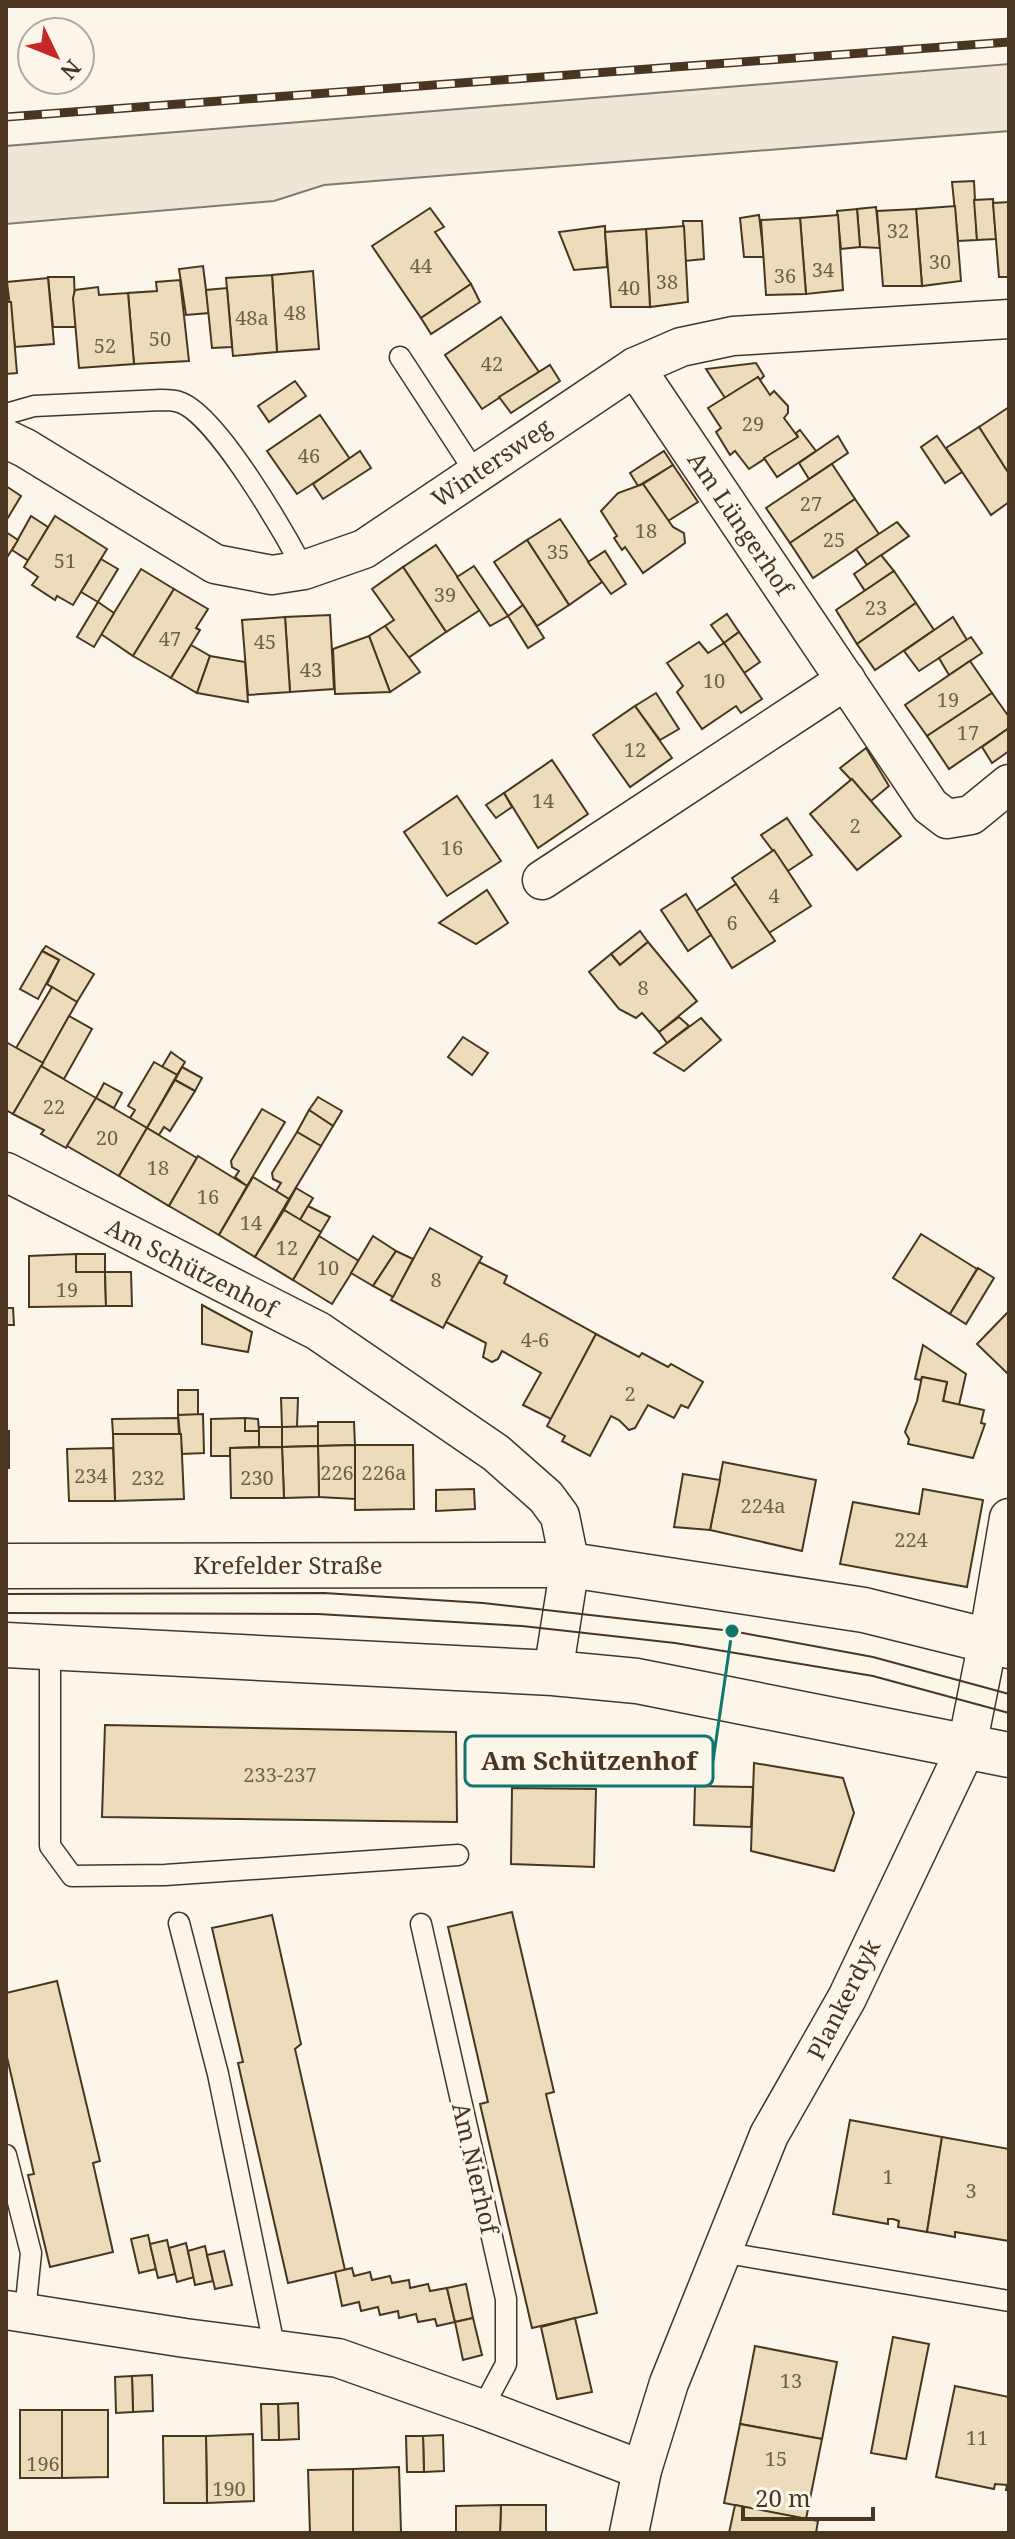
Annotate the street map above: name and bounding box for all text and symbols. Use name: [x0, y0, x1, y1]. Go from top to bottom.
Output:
north arrow: [16, 16, 96, 96]
text: N: [54, 54, 88, 87]
house number: 32: [887, 217, 909, 244]
house number: 30: [929, 248, 951, 275]
house number: 44: [410, 252, 432, 279]
house number: 34: [812, 256, 834, 283]
house number: 36: [774, 262, 796, 289]
house number: 38: [656, 268, 678, 295]
house number: 40: [618, 274, 640, 301]
house number: 48: [284, 299, 306, 326]
house number: 48a: [235, 304, 269, 331]
house number: 50: [149, 325, 171, 352]
house number: 52: [94, 332, 116, 359]
house number: 42: [481, 350, 503, 377]
street label: Wintersweg: [425, 410, 558, 514]
house number: 29: [742, 410, 764, 437]
house number: 46: [298, 442, 320, 469]
street label: Am Lüngerhof: [681, 445, 802, 603]
house number: 27: [800, 490, 822, 517]
house number: 18: [635, 517, 657, 544]
house number: 25: [823, 526, 845, 553]
house number: 35: [547, 538, 569, 565]
house number: 51: [54, 547, 76, 574]
house number: 39: [434, 581, 456, 608]
house number: 23: [865, 594, 887, 621]
house number: 47: [159, 625, 181, 652]
house number: 45: [254, 628, 276, 655]
house number: 43: [300, 656, 322, 683]
house number: 10: [703, 667, 725, 694]
house number: 19: [937, 686, 959, 713]
house number: 17: [957, 719, 979, 746]
house number: 12: [624, 736, 646, 763]
house number: 14: [532, 787, 554, 814]
house number: 2: [849, 812, 861, 839]
house number: 16: [441, 834, 463, 861]
house number: 4: [768, 882, 780, 909]
house number: 6: [726, 909, 738, 936]
house number: 8: [637, 974, 649, 1001]
house number: 22: [43, 1093, 65, 1120]
house number: 20: [96, 1124, 118, 1151]
house number: 18: [147, 1154, 169, 1181]
house number: 16: [197, 1183, 219, 1210]
house number: 14: [240, 1209, 262, 1236]
street label: Am Schützenhof: [101, 1210, 285, 1325]
house number: 12: [276, 1234, 298, 1261]
house number: 10: [317, 1254, 339, 1281]
house number: 8: [430, 1266, 442, 1293]
house number: 19: [56, 1276, 78, 1303]
house number: 4-6: [521, 1326, 549, 1353]
house number: 2: [624, 1380, 636, 1407]
house number: 226: [320, 1459, 354, 1486]
house number: 226a: [362, 1459, 406, 1486]
house number: 234: [74, 1462, 108, 1489]
house number: 232: [131, 1464, 165, 1491]
house number: 230: [240, 1464, 274, 1491]
house number: 224a: [741, 1492, 785, 1519]
house number: 224: [894, 1526, 928, 1553]
street label: Krefelder Straße: [193, 1548, 383, 1581]
callout: Am Schützenhof: [465, 1736, 713, 1786]
text: Am Schützenhof: [481, 1742, 699, 1778]
house number: 233-237: [243, 1761, 317, 1788]
street label: Plankerdyk: [799, 1932, 888, 2065]
street label: Am Nierhof: [445, 2099, 508, 2239]
house number: 1: [882, 2163, 894, 2190]
house number: 3: [965, 2177, 977, 2204]
house number: 13: [780, 2367, 802, 2394]
house number: 11: [966, 2424, 988, 2451]
house number: 15: [765, 2445, 787, 2472]
house number: 196: [26, 2450, 60, 2477]
scale bar: [743, 2471, 873, 2521]
house number: 190: [212, 2475, 246, 2502]
text: 20 m: [755, 2481, 811, 2514]

